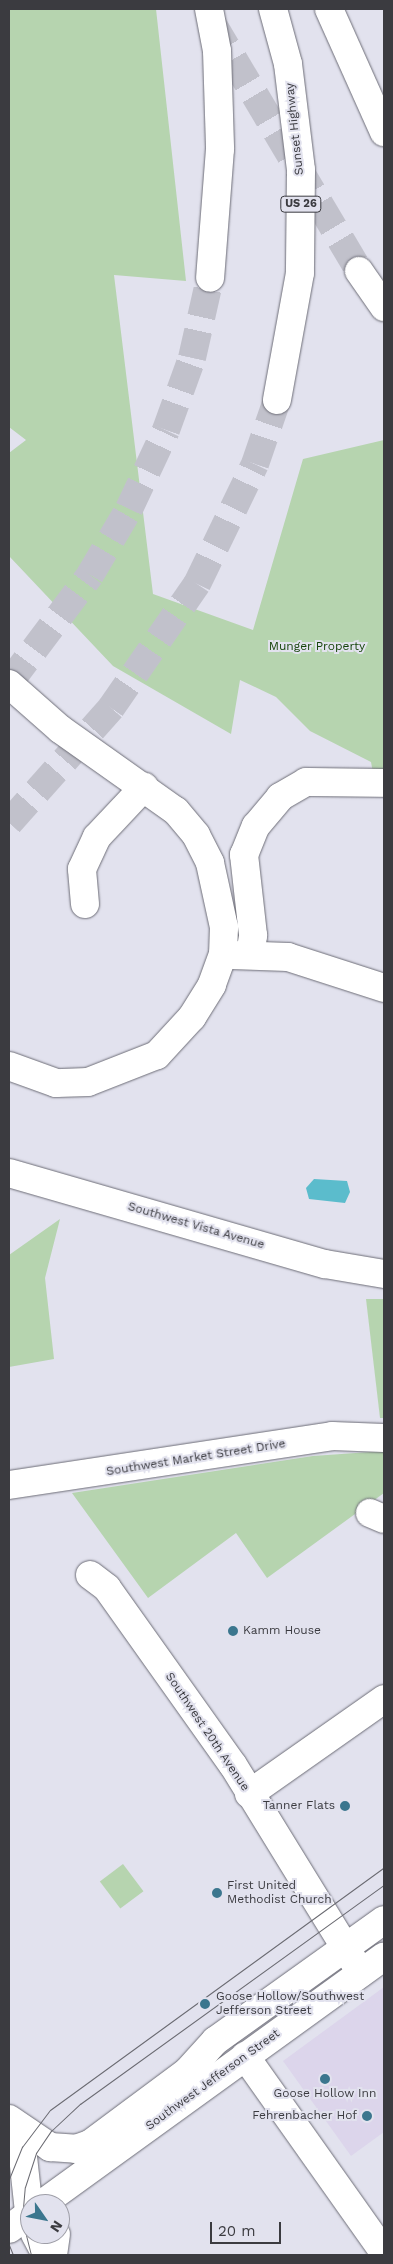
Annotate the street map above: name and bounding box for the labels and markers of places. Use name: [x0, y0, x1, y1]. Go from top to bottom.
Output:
place label: Kamm House: [243, 1624, 321, 1638]
marker: Kamm House: [227, 1625, 239, 1637]
place label: Tanner Flats: [263, 1799, 335, 1813]
marker: Tanner Flats: [339, 1800, 351, 1812]
place label: First United Methodist Church: [227, 1879, 332, 1907]
marker: First United Methodist Church: [211, 1887, 223, 1899]
place label: Goose Hollow/Southwest Jefferson Street: [216, 1990, 364, 2018]
marker: Goose Hollow/Southwest Jefferson Street: [198, 1997, 212, 2011]
marker: Goose Hollow Inn: [319, 2073, 331, 2085]
place label: Goose Hollow Inn: [273, 2087, 377, 2101]
place label: Fehrenbacher Hof: [252, 2109, 357, 2123]
marker: Fehrenbacher Hof: [361, 2110, 373, 2122]

